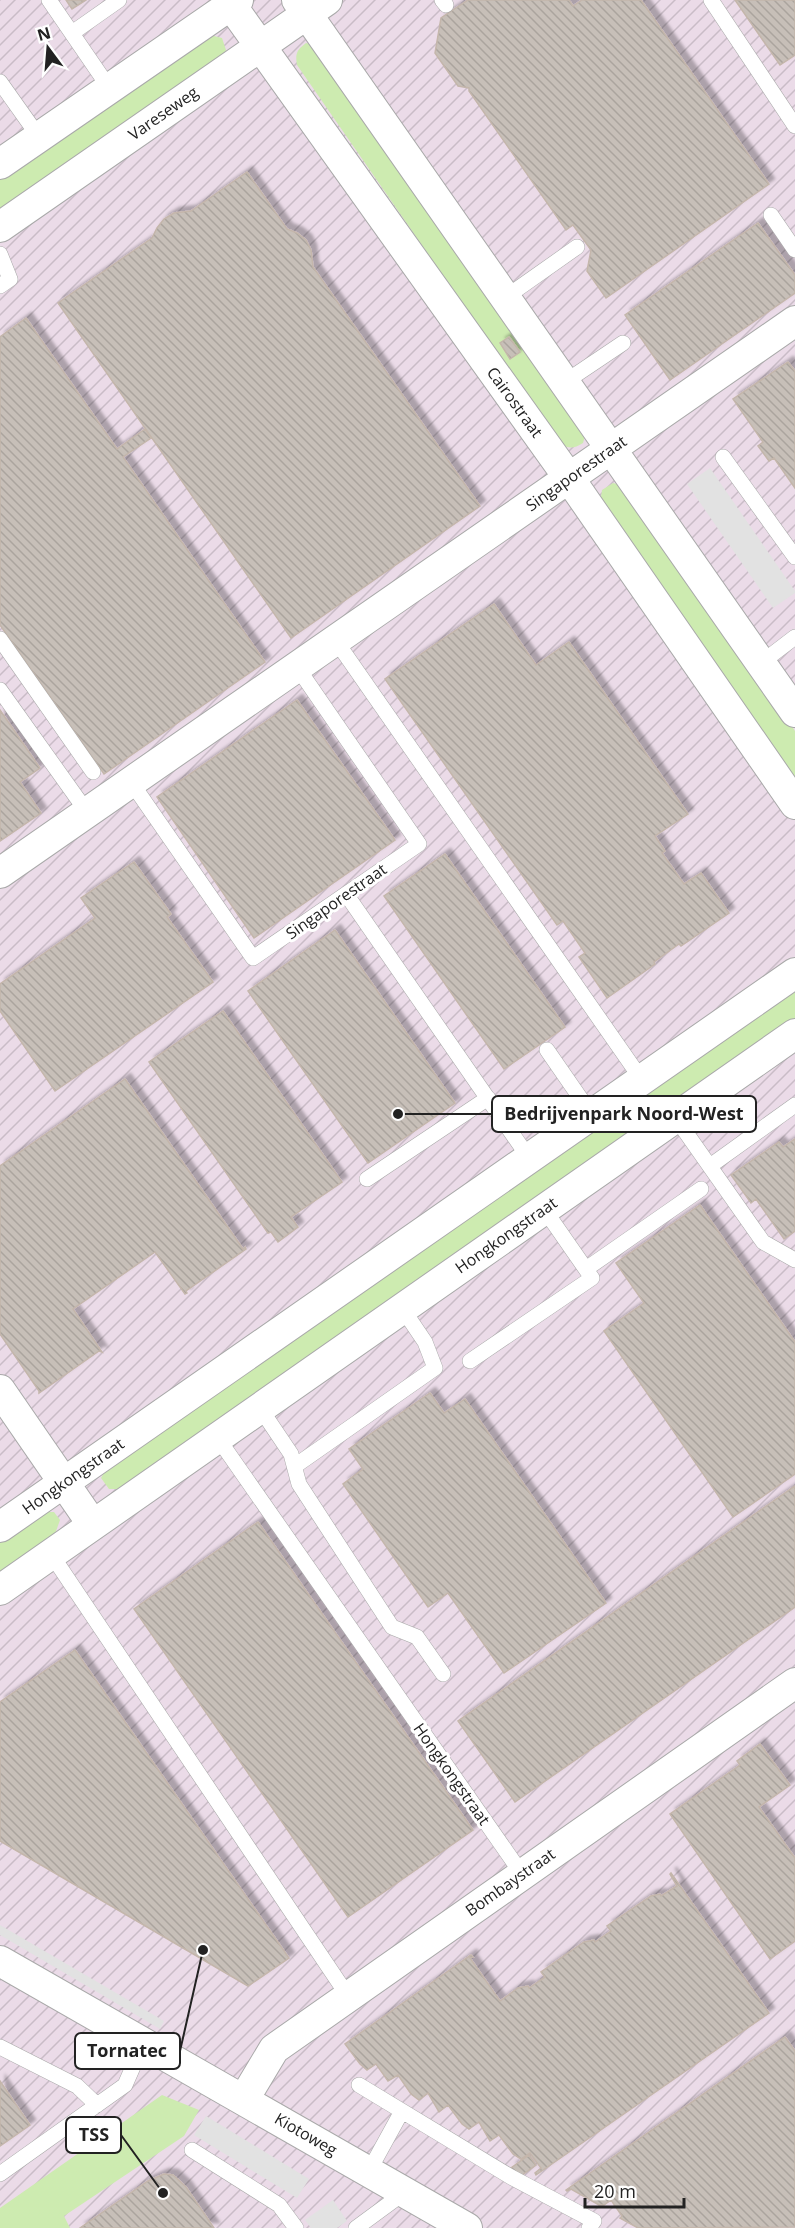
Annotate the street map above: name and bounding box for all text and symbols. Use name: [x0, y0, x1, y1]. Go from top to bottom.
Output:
north arrow: [18, 18, 78, 78]
text: N: [35, 21, 53, 46]
street label: Vareseweg: [124, 81, 203, 145]
street label: Cairostraat: [482, 362, 548, 442]
street label: Singaporestraat: [521, 430, 631, 516]
street label: Singaporestraat: [281, 858, 391, 944]
callout: Bedrijvenpark Noord-West: [492, 1096, 756, 1132]
text: Bedrijvenpark Noord-West: [504, 1101, 744, 1125]
street label: Hongkongstraat: [451, 1191, 562, 1278]
street label: Hongkongstraat: [18, 1432, 129, 1519]
street label: Hongkongstraat: [409, 1719, 496, 1830]
street label: Bombaystraat: [461, 1843, 559, 1921]
callout: Tornatec: [75, 2033, 180, 2069]
text: Tornatec: [87, 2038, 167, 2062]
street label: Kiotoweg: [271, 2107, 342, 2161]
callout: TSS: [66, 2117, 121, 2153]
text: TSS: [79, 2122, 109, 2146]
scale bar: [585, 2171, 684, 2209]
text: 20 m: [594, 2179, 636, 2203]

